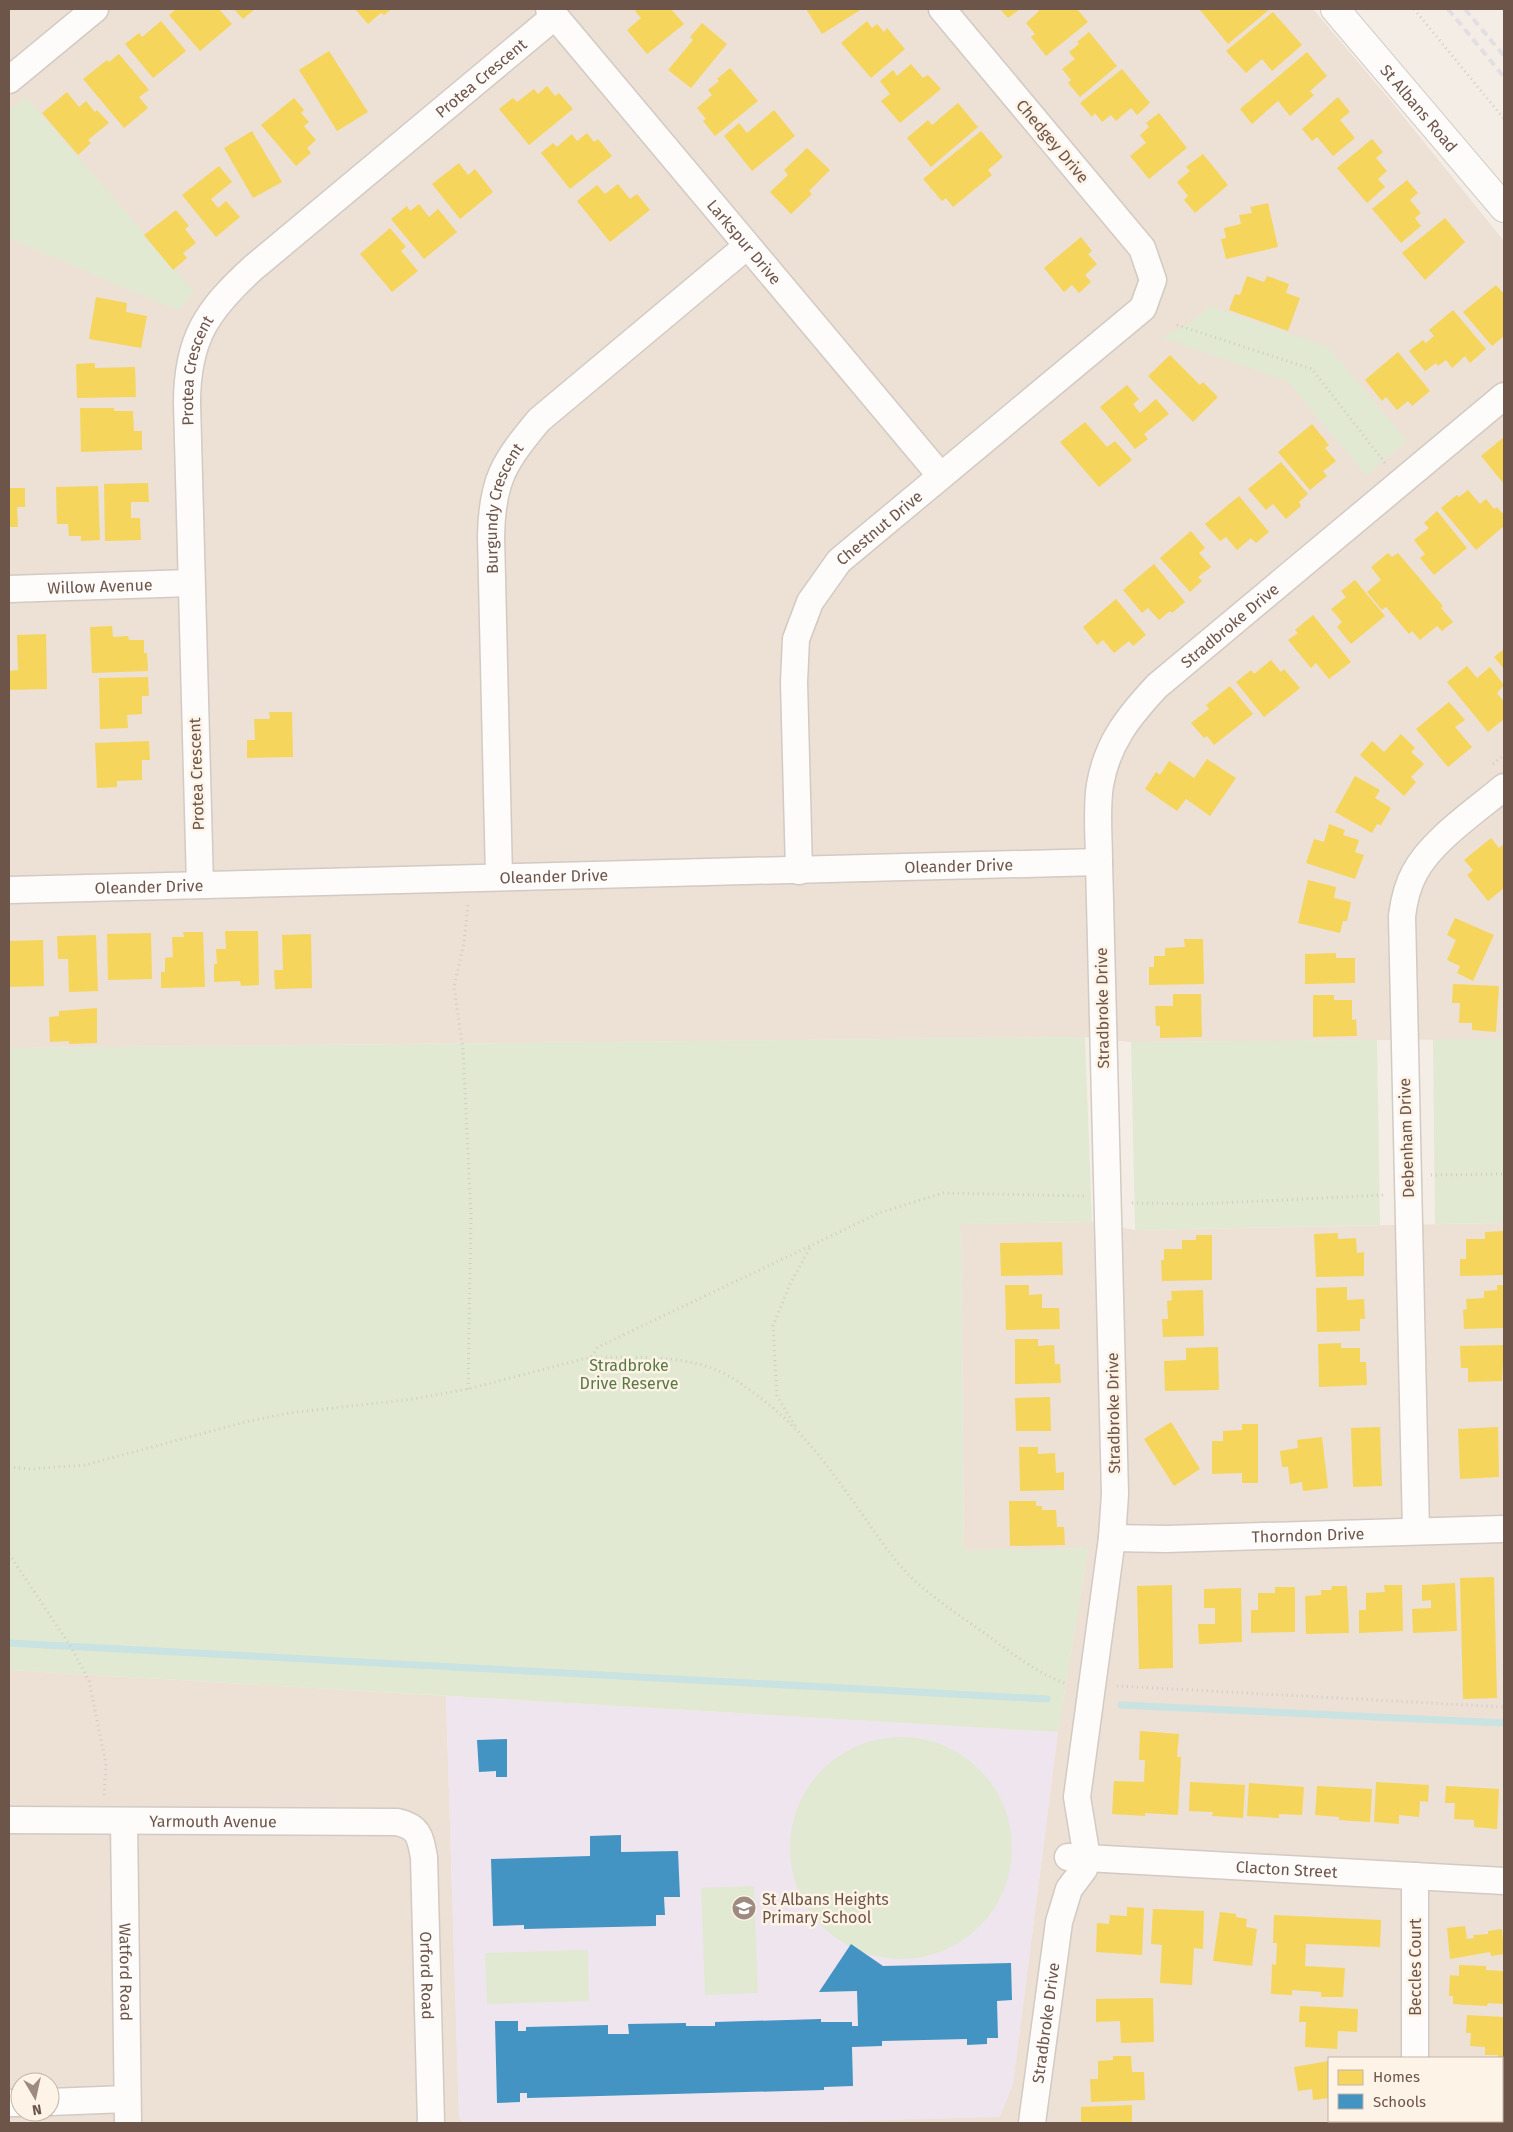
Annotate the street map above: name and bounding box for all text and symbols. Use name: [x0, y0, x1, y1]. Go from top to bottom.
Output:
street label: Protea Crescent: [432, 35, 531, 122]
street label: St Albans Road: [1376, 61, 1461, 156]
street label: Chedgey Drive: [1012, 96, 1093, 187]
street label: Larkspur Drive: [703, 196, 785, 289]
street label: Protea Crescent: [178, 312, 217, 426]
street label: Burgundy Crescent: [482, 439, 527, 574]
street label: Chestnut Drive: [832, 487, 926, 569]
street label: Willow Avenue: [47, 575, 153, 598]
street label: Stradbroke Drive: [1177, 579, 1283, 672]
street label: Protea Crescent: [185, 717, 208, 831]
street label: Oleander Drive: [904, 855, 1013, 877]
street label: Oleander Drive: [499, 866, 608, 887]
street label: Oleander Drive: [94, 876, 204, 898]
street label: Stradbroke Drive: [1092, 947, 1113, 1069]
street label: Debenham Drive: [1395, 1078, 1418, 1198]
street label: Stradbroke Drive: [1103, 1352, 1124, 1474]
park label: Stradbroke Drive Reserve: [580, 1356, 678, 1393]
street label: Thorndon Drive: [1251, 1524, 1365, 1546]
street label: Yarmouth Avenue: [149, 1812, 277, 1831]
street label: Clacton Street: [1235, 1857, 1338, 1882]
place label: St Albans Heights Primary School: [762, 1890, 889, 1927]
school or university icon: St Albans Heights Primary School: [731, 1895, 757, 1921]
street label: Beccles Court: [1406, 1918, 1425, 2016]
street label: Watford Road: [115, 1923, 136, 2021]
street label: Orford Road: [416, 1931, 437, 2020]
street label: Stradbroke Drive: [1028, 1961, 1063, 2085]
legend: [1328, 2057, 1503, 2122]
text: Homes: [1373, 2068, 1420, 2086]
north arrow: [10, 2072, 60, 2122]
text: Schools: [1373, 2093, 1426, 2111]
text: N: [31, 2100, 43, 2118]

